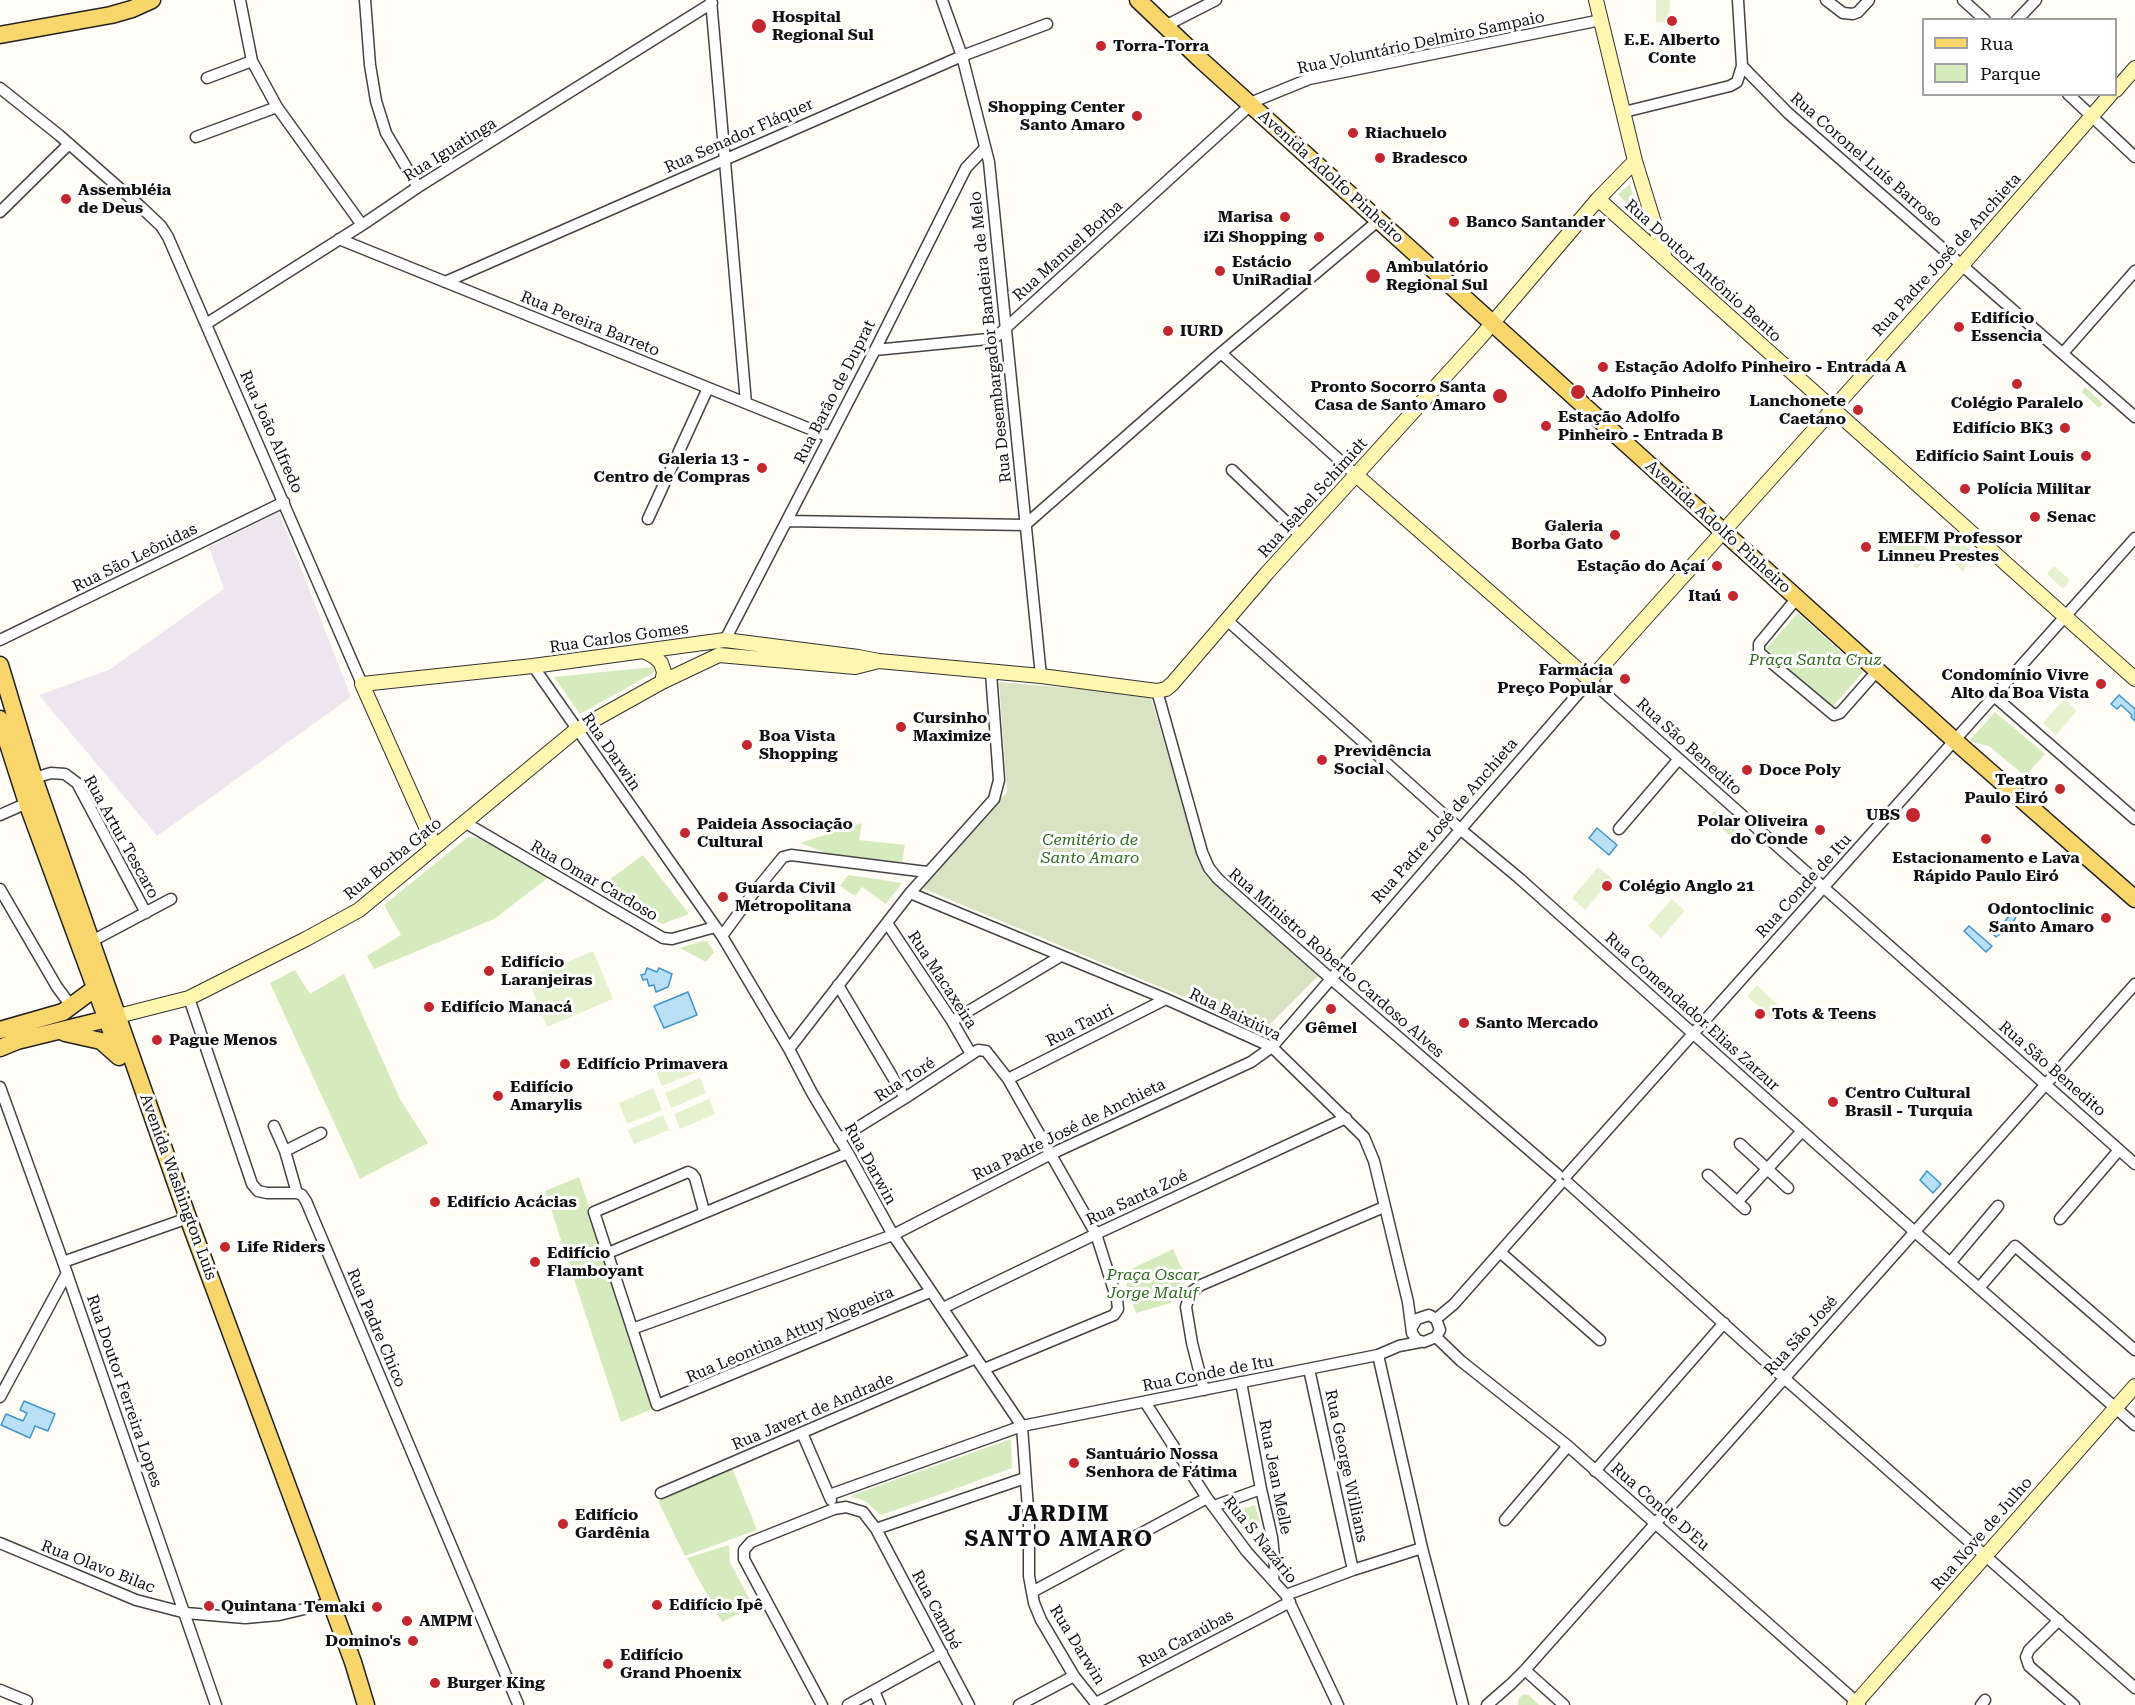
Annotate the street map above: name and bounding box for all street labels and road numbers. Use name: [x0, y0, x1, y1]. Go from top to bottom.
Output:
street label: Rua Voluntário Delmiro Sampaio: [1296, 7, 1546, 79]
street label: Rua Coronel Luís Barroso: [1786, 89, 1946, 231]
street label: Rua Senador Fláquer: [662, 95, 816, 177]
street label: Avenida Adolfo Pinheiro: [1254, 107, 1408, 247]
street label: Rua Iguatinga: [400, 114, 500, 186]
street label: Rua Padre José de Anchieta: [1869, 170, 2025, 340]
street label: Rua Desembargador Bandeira de Melo: [966, 190, 1016, 484]
street label: Rua Doutor Antônio Bento: [1621, 196, 1785, 346]
street label: Rua Manuel Borba: [1009, 197, 1127, 305]
street label: Rua Pereira Barreto: [518, 287, 662, 361]
street label: Rua Barão de Duprat: [790, 317, 880, 467]
street label: Rua João Alfredo: [235, 368, 307, 496]
street label: Rua Isabel Schimidt: [1254, 434, 1372, 562]
street label: Avenida Adolfo Pinheiro: [1641, 457, 1795, 597]
street label: Rua São Leônidas: [69, 519, 201, 597]
street label: Rua Carlos Gomes: [548, 619, 690, 657]
street label: Rua São Benedito: [1632, 694, 1746, 800]
street label: Rua Darwin: [577, 710, 645, 794]
street label: Rua Padre José de Anchieta: [1368, 734, 1522, 908]
street label: Rua Artur Tescaro: [79, 772, 163, 902]
street label: Rua Borba Gato: [340, 814, 446, 904]
street label: Rua Conde de Itu: [1752, 830, 1856, 942]
street label: Rua Omar Cardoso: [527, 837, 661, 925]
street label: Rua Ministro Roberto Cardoso Alves: [1224, 864, 1448, 1062]
street label: Rua Macaxeira: [903, 927, 981, 1033]
street label: Rua Comendador Elias Zarzur: [1601, 929, 1783, 1095]
street label: Rua Baixiúva: [1186, 984, 1284, 1046]
street label: Rua Tauri: [1043, 1001, 1117, 1051]
street label: Rua São Benedito: [1995, 1017, 2109, 1121]
street label: Rua Toré: [871, 1053, 939, 1107]
street label: Rua Padre José de Anchieta: [969, 1075, 1169, 1185]
street label: Avenida Washington Luís: [135, 1091, 221, 1283]
street label: Rua Darwin: [840, 1120, 900, 1208]
street label: Rua Santa Zoé: [1083, 1166, 1191, 1230]
street label: Rua Padre Chico: [342, 1266, 410, 1390]
street label: Rua Leontina Attuy Nogueira: [683, 1282, 897, 1388]
street label: Rua Doutor Ferreira Lopes: [82, 1292, 166, 1490]
street label: Rua São José: [1760, 1292, 1842, 1380]
street label: Rua Conde de Itu: [1141, 1352, 1275, 1396]
street label: Rua Javert de Andrade: [729, 1369, 897, 1455]
street label: Rua George Willians: [1320, 1388, 1372, 1544]
street label: Rua Jean Melle: [1254, 1418, 1296, 1536]
street label: Rua Conde D'Eu: [1607, 1459, 1713, 1555]
street label: Rua Nove de Julho: [1927, 1473, 2037, 1595]
street label: Rua S Nazário: [1219, 1493, 1301, 1587]
street label: Rua Olavo Bilac: [38, 1536, 158, 1598]
street label: Rua Cambé: [907, 1567, 965, 1653]
street label: Rua Darwin: [1045, 1602, 1109, 1688]
street label: Rua Caraúbas: [1135, 1606, 1237, 1672]

